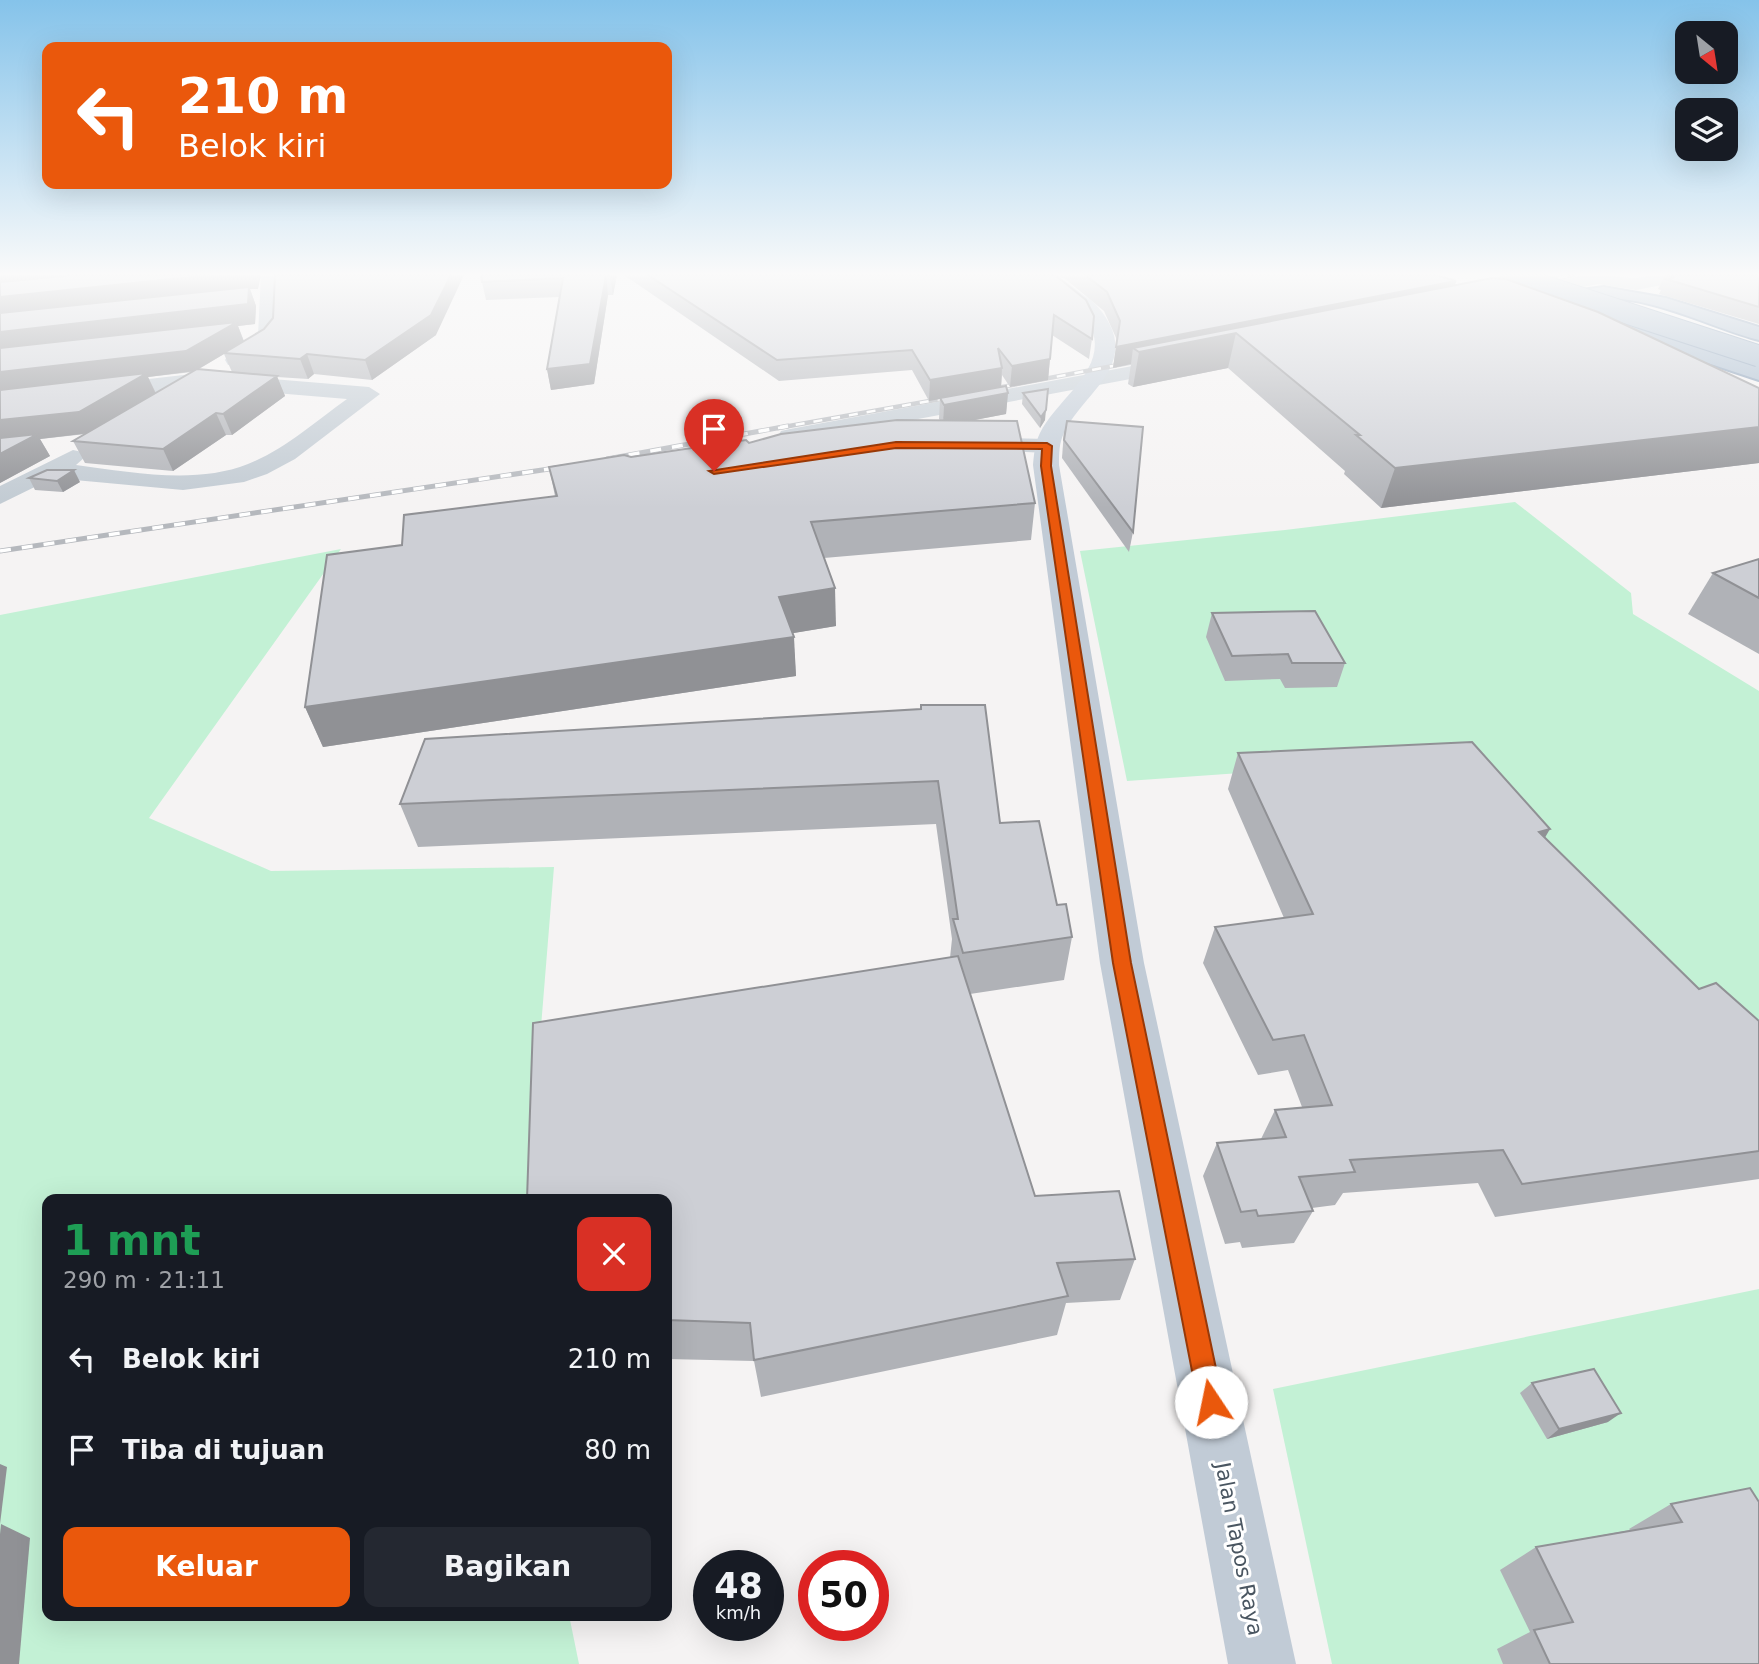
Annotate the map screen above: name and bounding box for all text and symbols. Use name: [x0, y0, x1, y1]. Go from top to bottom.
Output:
north arrow: [1675, 21, 1738, 84]
map controls: [1675, 21, 1738, 161]
text: 210 m: [178, 68, 348, 125]
icon: left: [63, 70, 154, 161]
button: layers: [1675, 98, 1738, 161]
text: Belok kiri: [178, 127, 326, 165]
pin: [684, 399, 744, 471]
icon: arrive: [695, 410, 733, 448]
text: 1 mnt: [63, 1216, 201, 1265]
button: close: [577, 1217, 651, 1291]
text: 290 m · 21:11: [63, 1267, 225, 1293]
icon: left: [63, 1340, 101, 1378]
text: Belok kiri: [122, 1344, 261, 1374]
text: 210 m: [568, 1344, 651, 1374]
position arrow: [1174, 1365, 1248, 1439]
icon: arrive: [63, 1431, 101, 1469]
text: Tiba di tujuan: [122, 1435, 325, 1465]
text: 80 m: [584, 1435, 651, 1465]
street label: Jalan Tapos Raya: [1210, 1458, 1268, 1638]
button: Keluar: [63, 1527, 350, 1607]
button: Bagikan: [364, 1527, 651, 1607]
speed limit sign: 50: [798, 1550, 889, 1641]
text: 48: [714, 1566, 763, 1606]
text: km/h: [716, 1602, 761, 1623]

